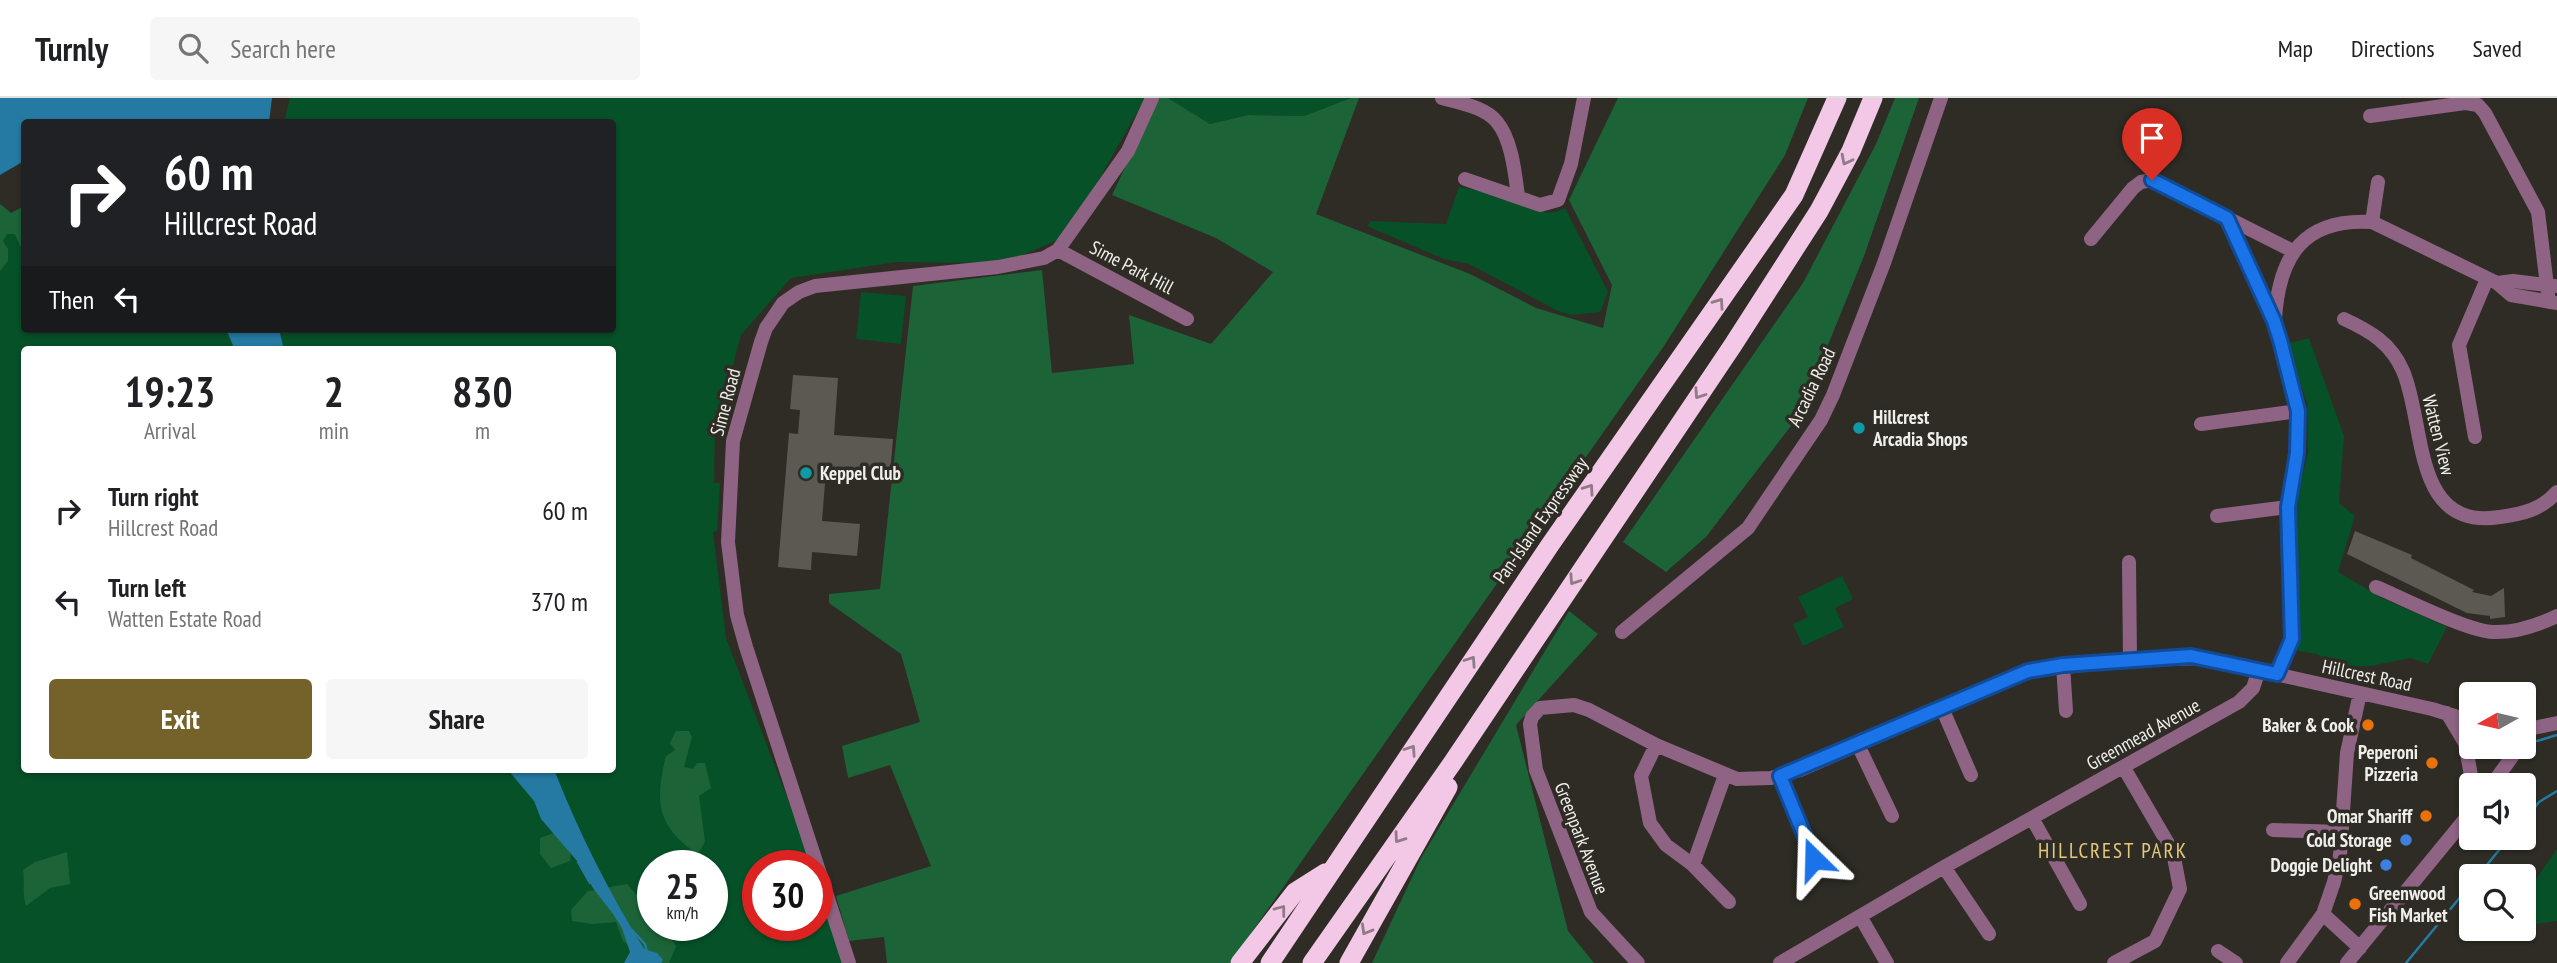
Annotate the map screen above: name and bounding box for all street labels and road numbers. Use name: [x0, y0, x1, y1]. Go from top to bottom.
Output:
street label: Sime Park Hill: [1086, 235, 1179, 299]
street label: Arcadia Road: [1782, 344, 1840, 430]
street label: Sime Road: [704, 366, 746, 438]
street label: Watten View: [2417, 393, 2461, 478]
street label: Pan-Island Expressway: [1487, 451, 1593, 588]
street label: Hillcrest Road: [2320, 654, 2414, 696]
street label: Greenmead Avenue: [2082, 693, 2204, 775]
street label: Greenpark Avenue: [1550, 779, 1614, 898]

